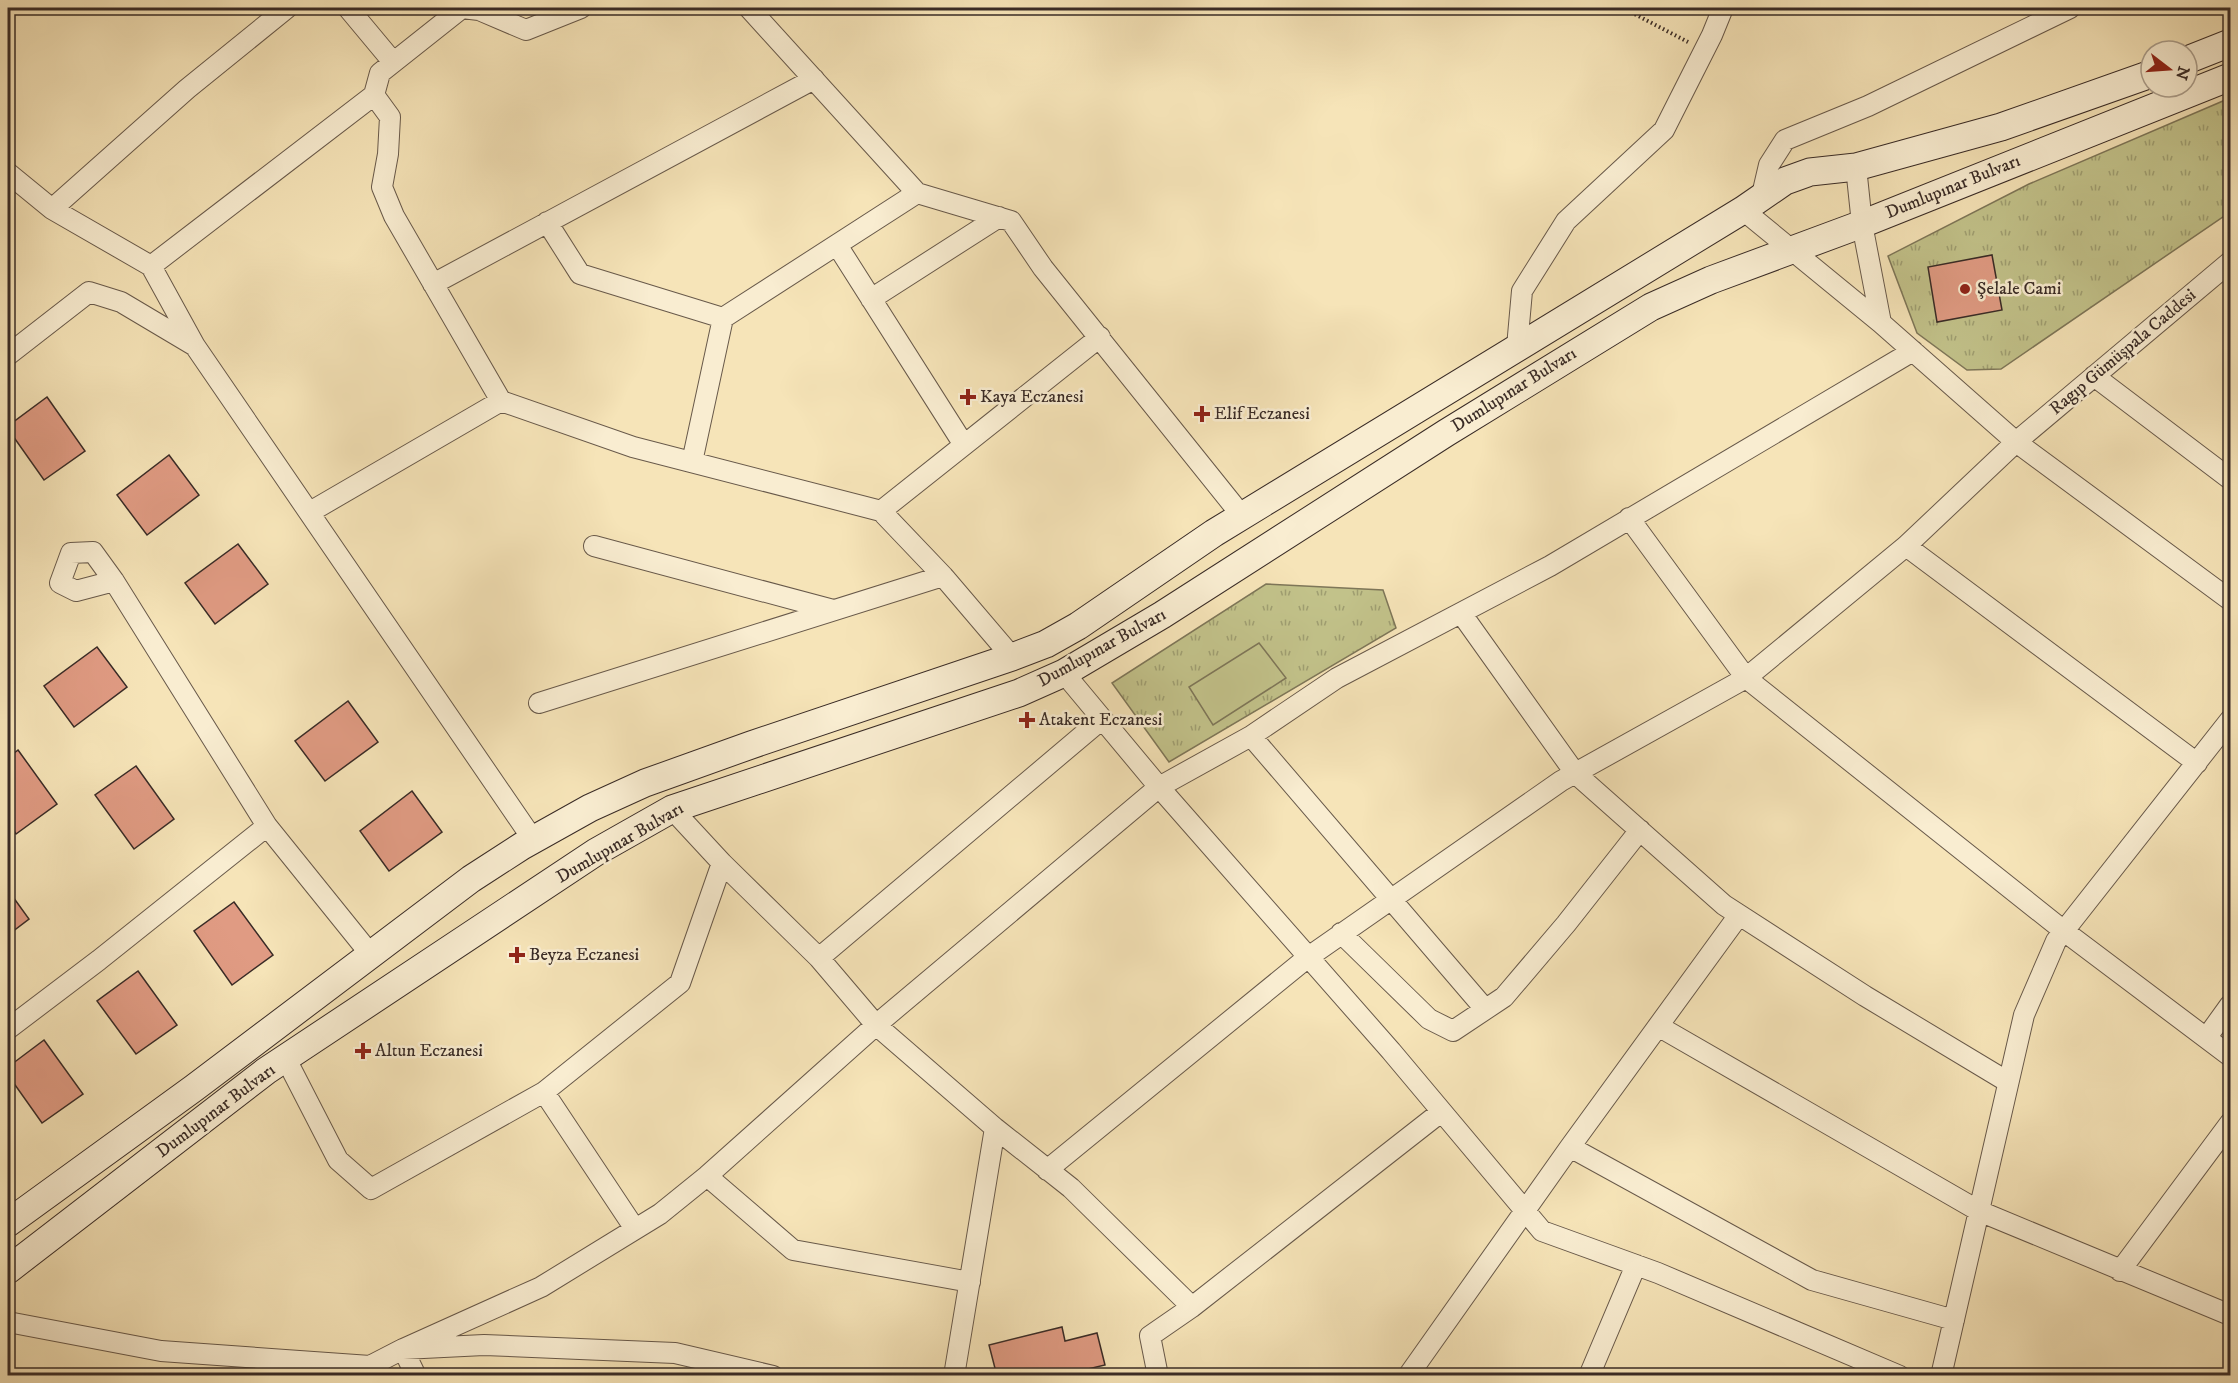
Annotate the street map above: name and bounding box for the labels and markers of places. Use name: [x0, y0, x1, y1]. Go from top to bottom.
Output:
place label: Şelale Cami: [1977, 278, 2061, 300]
marker: Şelale Cami: [1958, 282, 1972, 296]
place label: Kaya Eczanesi: [980, 386, 1084, 408]
marker: Kaya Eczanesi: [961, 390, 975, 404]
place label: Elif Eczanesi: [1214, 403, 1310, 425]
marker: Elif Eczanesi: [1195, 407, 1209, 421]
place label: Atakent Eczanesi: [1039, 709, 1162, 731]
marker: Atakent Eczanesi: [1020, 713, 1034, 727]
place label: Beyza Eczanesi: [529, 944, 639, 966]
marker: Beyza Eczanesi: [510, 948, 524, 962]
place label: Altun Eczanesi: [375, 1040, 483, 1062]
marker: Altun Eczanesi: [356, 1044, 370, 1058]

